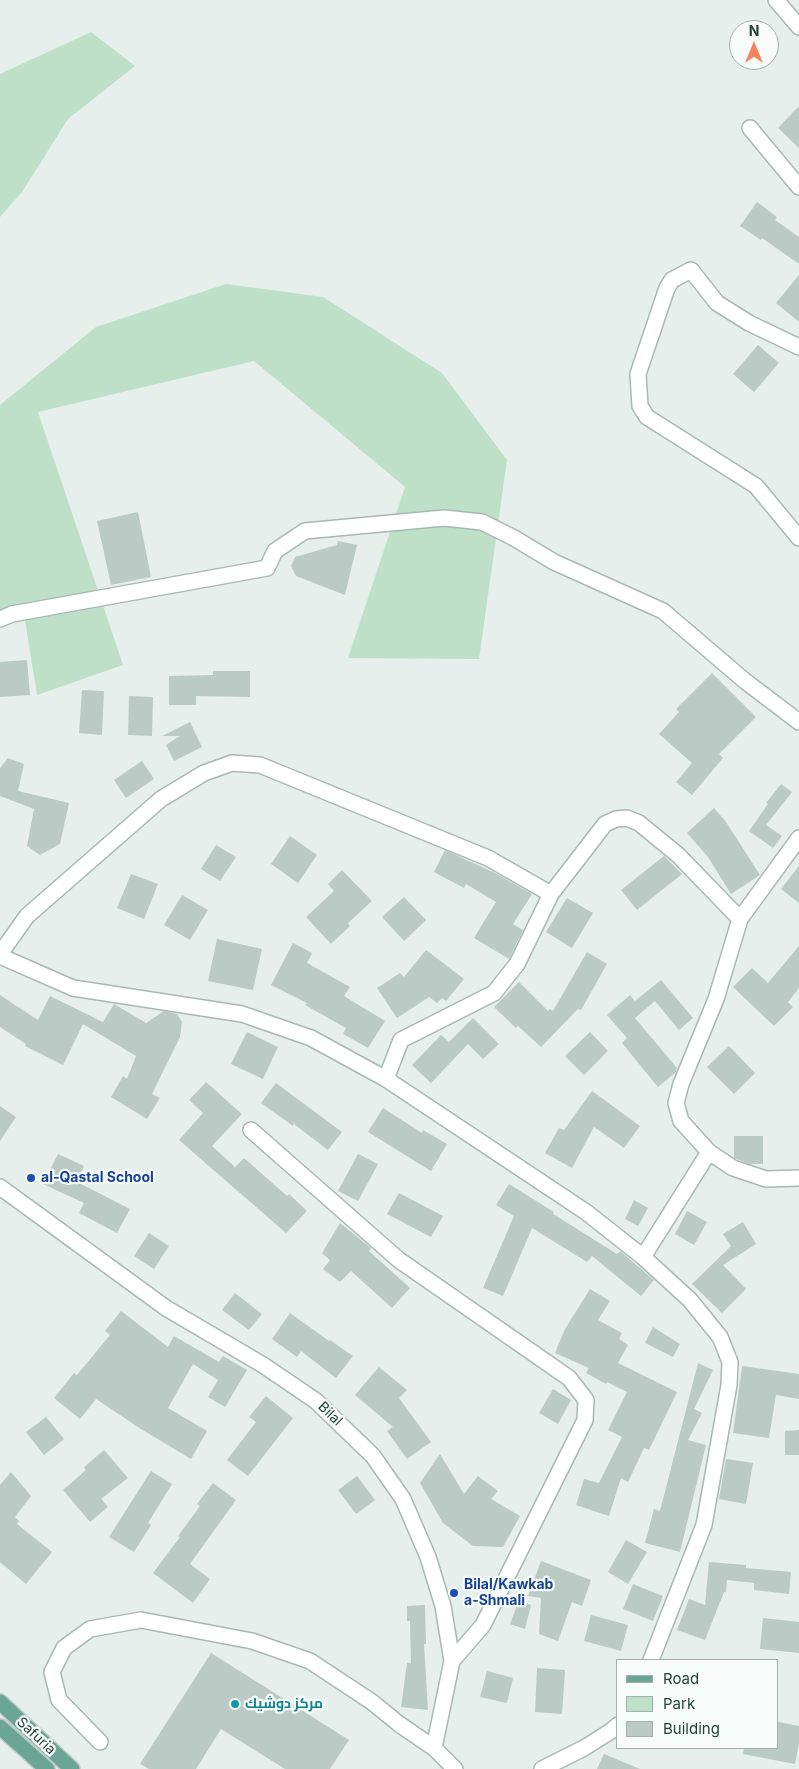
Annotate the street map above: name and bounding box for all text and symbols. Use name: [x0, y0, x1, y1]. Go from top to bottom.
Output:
north arrow: [729, 20, 779, 70]
text: N: [749, 22, 759, 39]
place label: al-Qastal School: [41, 1170, 154, 1186]
marker: al-Qastal School: [25, 1172, 37, 1184]
street label: Bilal: [314, 1399, 346, 1429]
place label: Bilal/Kawkab a-Shmali: [464, 1577, 553, 1610]
marker: Bilal/Kawkab a-Shmali: [448, 1587, 460, 1599]
legend: [616, 1659, 779, 1749]
text: Road: [663, 1669, 699, 1688]
text: Park: [663, 1694, 695, 1713]
place label: مركز دوشيك: [245, 1696, 323, 1712]
marker: مركز دوشيك: [229, 1698, 241, 1710]
street label: Safuria: [13, 1714, 59, 1758]
text: Building: [663, 1719, 720, 1738]

